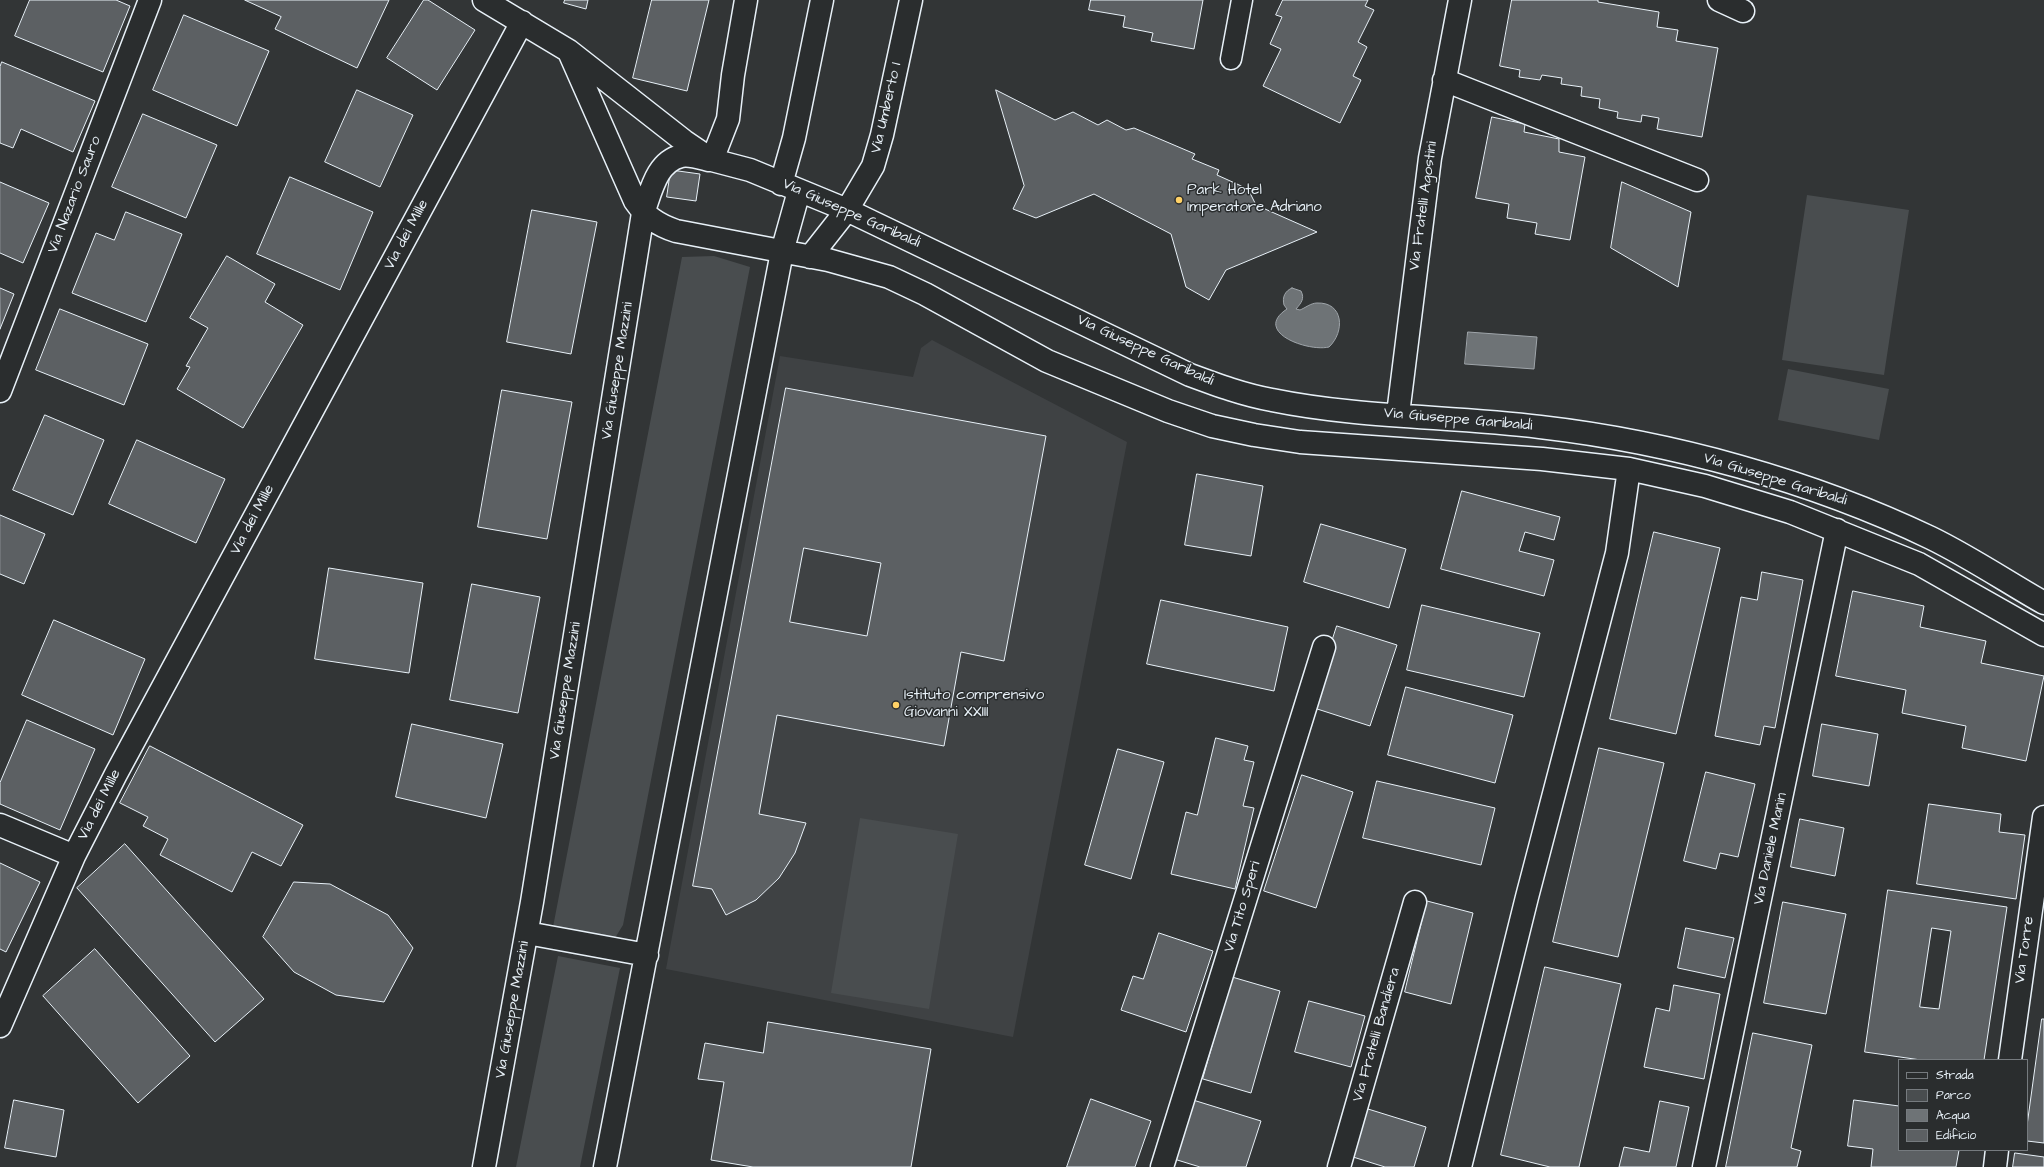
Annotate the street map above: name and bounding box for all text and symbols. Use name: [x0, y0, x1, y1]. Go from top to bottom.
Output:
street label: Via Umberto I: [868, 61, 906, 155]
street label: Via Nazario Sauro: [44, 134, 106, 256]
street label: Via Fratelli Agostini: [1406, 140, 1442, 272]
street label: Via Giuseppe Garibaldi: [779, 175, 923, 253]
place label: Park Hotel Imperatore Adriano: [1187, 182, 1322, 217]
marker: Park Hotel Imperatore Adriano: [1174, 195, 1184, 205]
street label: Via dei Mille: [381, 197, 433, 273]
street label: Via Giuseppe Mazzini: [598, 301, 638, 441]
street label: Via Giuseppe Garibaldi: [1074, 311, 1216, 391]
street label: Via Giuseppe Garibaldi: [1383, 405, 1533, 435]
street label: Via Giuseppe Garibaldi: [1701, 450, 1849, 510]
street label: Via dei Mille: [227, 482, 279, 558]
street label: Via Giuseppe Mazzini: [546, 621, 586, 761]
place label: Istituto comprensivo Giovanni XXIII: [904, 687, 1044, 722]
marker: Istituto comprensivo Giovanni XXIII: [891, 700, 901, 710]
street label: Via dei Mille: [75, 767, 125, 843]
street label: Via Daniele Manin: [1750, 791, 1792, 907]
street label: Via Tito Speri: [1221, 859, 1265, 955]
street label: Via Torre: [2011, 915, 2039, 985]
street label: Via Giuseppe Mazzini: [492, 940, 534, 1080]
street label: Via Fratelli Bandiera: [1349, 966, 1405, 1104]
legend: [1898, 1059, 2028, 1151]
text: Strada: [1936, 1067, 1974, 1084]
text: Parco: [1936, 1087, 1971, 1104]
text: Acqua: [1936, 1107, 1970, 1124]
text: Edificio: [1936, 1127, 1976, 1144]

